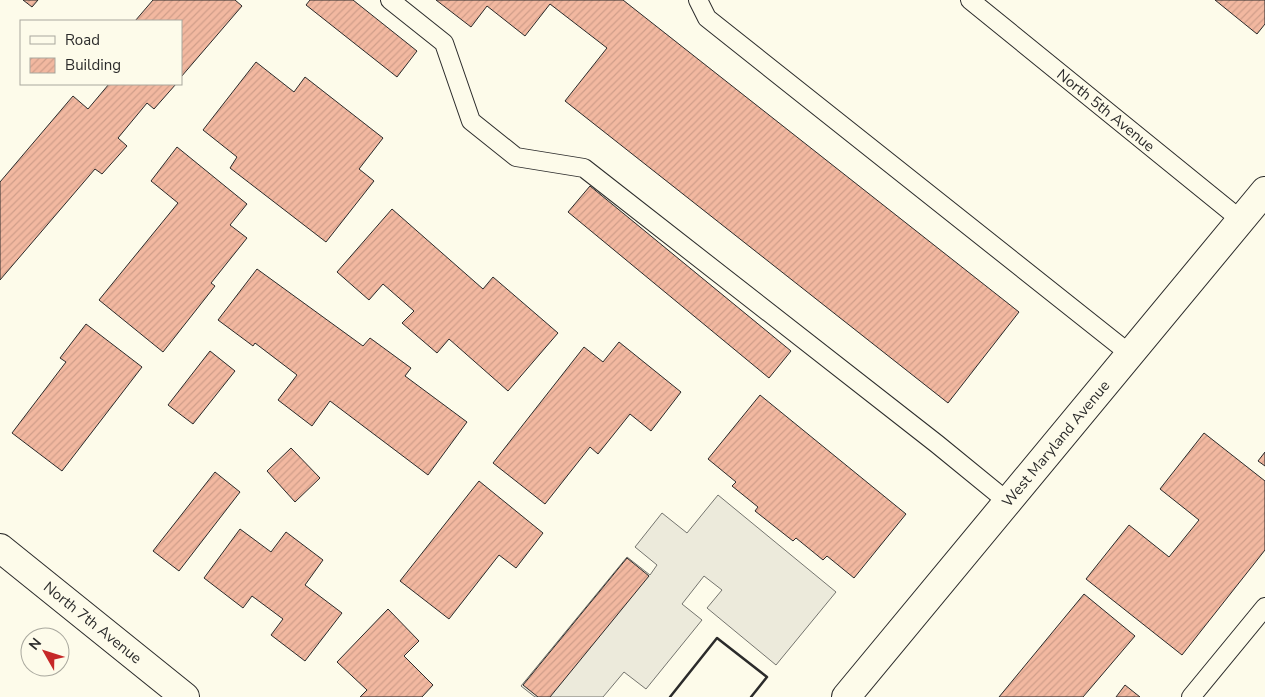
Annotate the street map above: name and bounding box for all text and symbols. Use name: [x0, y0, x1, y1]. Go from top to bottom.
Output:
legend: [20, 20, 182, 85]
text: Road: [65, 30, 100, 50]
text: Building: [65, 55, 121, 75]
street label: North 5th Avenue: [1053, 65, 1159, 156]
street label: West Maryland Avenue: [997, 376, 1114, 511]
street label: North 7th Avenue: [39, 577, 146, 668]
north arrow: [20, 627, 70, 677]
text: N: [25, 634, 46, 654]

